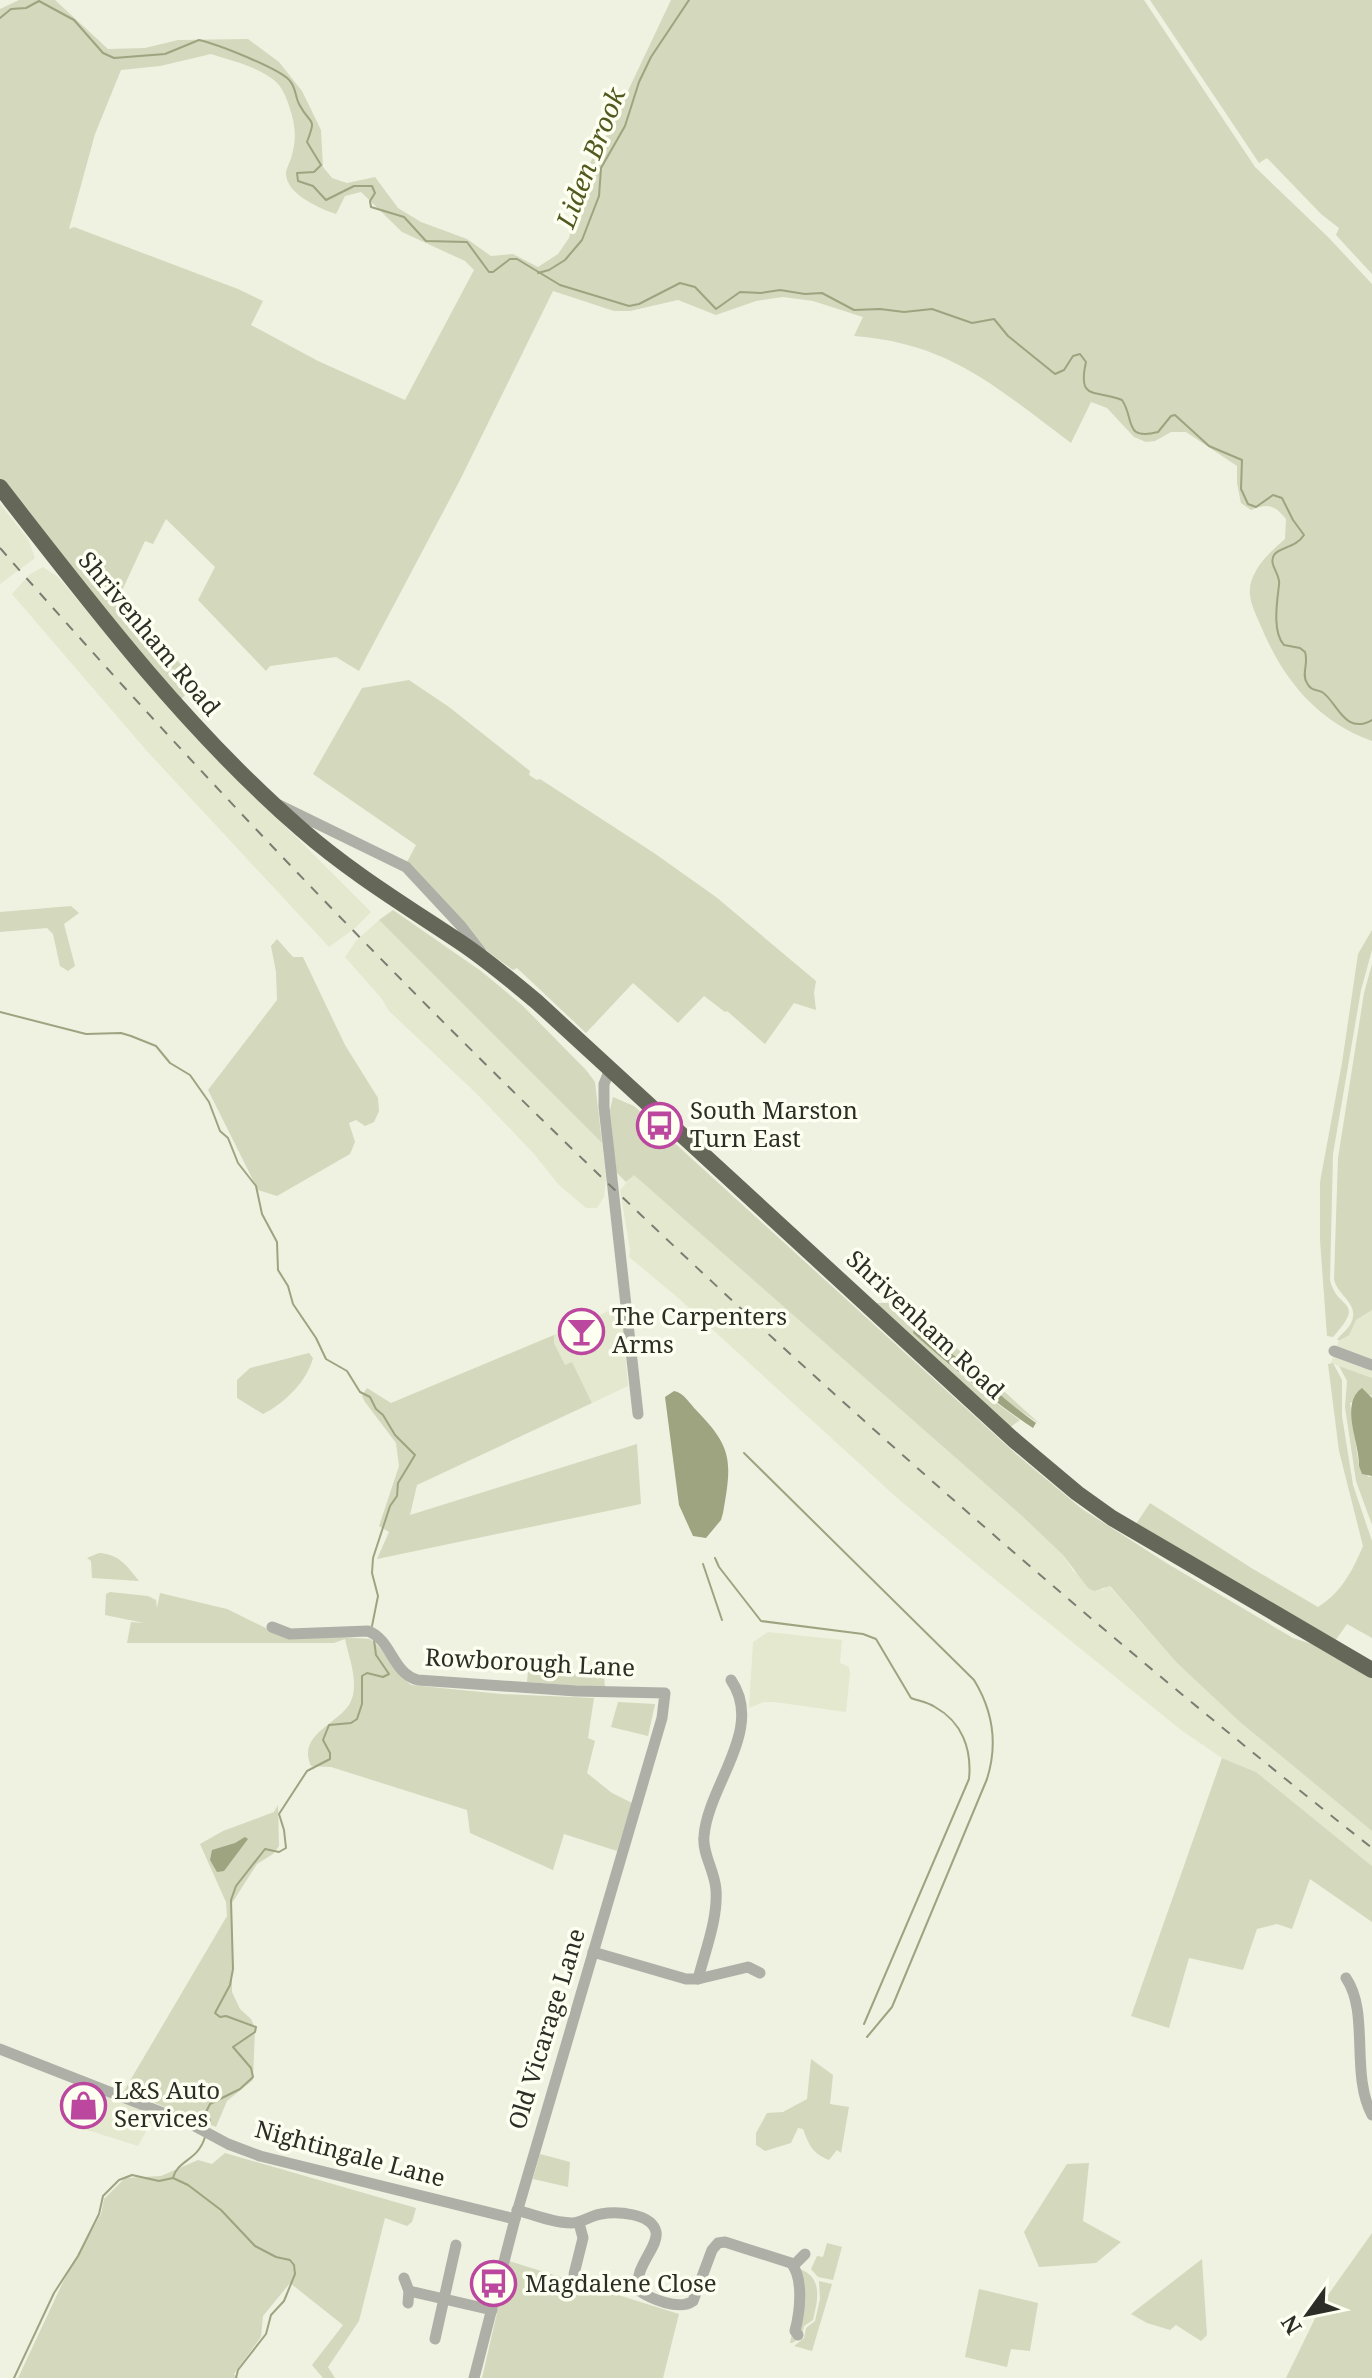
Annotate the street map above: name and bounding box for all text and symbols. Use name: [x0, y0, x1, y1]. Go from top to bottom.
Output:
water label: Liden Brook: [546, 81, 634, 234]
street label: Shrivenham Road: [72, 544, 229, 722]
place label: South Marston Turn East: [690, 1093, 858, 1154]
bus stop icon: South Marston Turn East: [635, 1101, 683, 1149]
street label: Shrivenham Road: [840, 1242, 1012, 1406]
place label: The Carpenters Arms: [612, 1299, 787, 1360]
bar icon: The Carpenters Arms: [557, 1307, 605, 1355]
street label: Rowborough Lane: [424, 1640, 636, 1683]
street label: Old Vicarage Lane: [499, 1924, 592, 2133]
place label: L&S Auto Services: [114, 2073, 220, 2134]
shop icon: L&S Auto Services: [59, 2081, 107, 2129]
street label: Nightingale Lane: [252, 2111, 449, 2194]
bus stop icon: Magdalene Close: [470, 2260, 518, 2308]
place label: Magdalene Close: [525, 2266, 717, 2299]
north arrow: [1268, 2274, 1348, 2354]
text: N: [1273, 2310, 1308, 2341]

